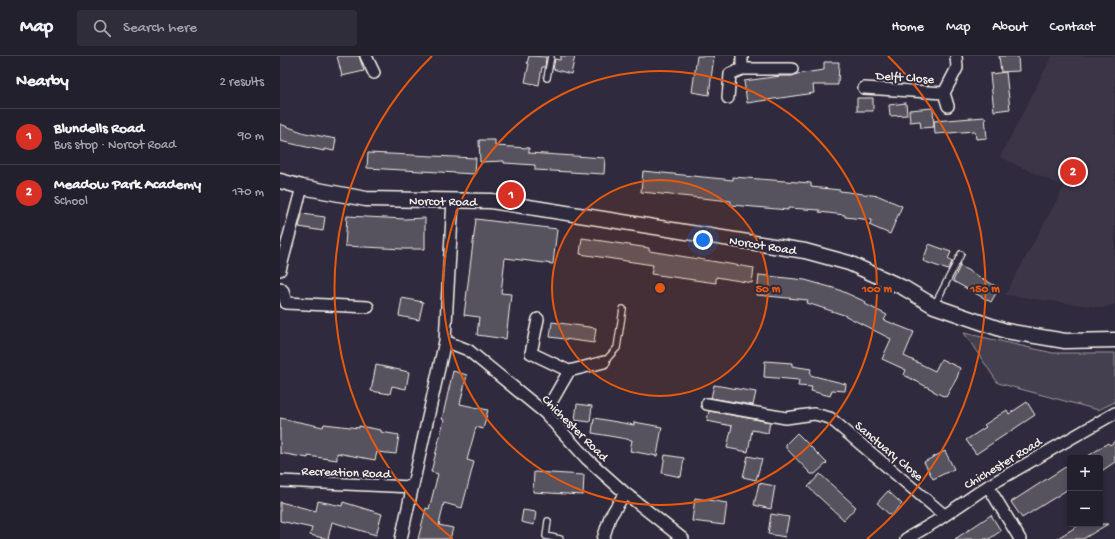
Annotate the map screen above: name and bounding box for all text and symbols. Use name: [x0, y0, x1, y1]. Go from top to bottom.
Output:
search box: [77, 10, 357, 46]
text: Map: [20, 16, 53, 39]
icon: search: [91, 17, 113, 39]
text: Search here: [123, 19, 197, 37]
text: Home: [892, 19, 924, 36]
text: Map: [946, 19, 970, 36]
text: About: [992, 19, 1028, 36]
text: Contact: [1050, 19, 1095, 36]
street label: Delft Close: [874, 69, 935, 88]
text: Nearby: [16, 72, 69, 92]
text: 2 results: [219, 75, 264, 90]
text: Blundells Road: [54, 120, 144, 138]
text: 1: [26, 129, 32, 144]
text: 90 m: [238, 129, 264, 144]
text: Bus stop · Norcot Road: [54, 138, 176, 153]
pin: 2: [1060, 157, 1086, 187]
text: Meadow Park Academy: [54, 176, 201, 194]
pin: 1: [498, 180, 524, 210]
text: 2: [26, 185, 32, 200]
text: 170 m: [232, 185, 264, 200]
text: School: [54, 194, 88, 209]
street label: Norcot Road: [409, 194, 478, 211]
your location: [693, 230, 713, 250]
street label: Norcot Road: [728, 234, 799, 259]
centre of rings: [653, 281, 667, 295]
text: 50 m: [756, 283, 781, 297]
text: 100 m: [861, 283, 892, 297]
text: 150 m: [969, 283, 1000, 297]
street label: Chichester Road: [538, 392, 612, 466]
street label: Sanctuary Close: [851, 419, 926, 485]
street label: Chichester Road: [962, 434, 1046, 493]
map controls: [1067, 455, 1103, 527]
button: +: [1067, 455, 1103, 491]
street label: Recreation Road: [301, 464, 392, 483]
button: −: [1067, 491, 1103, 527]

